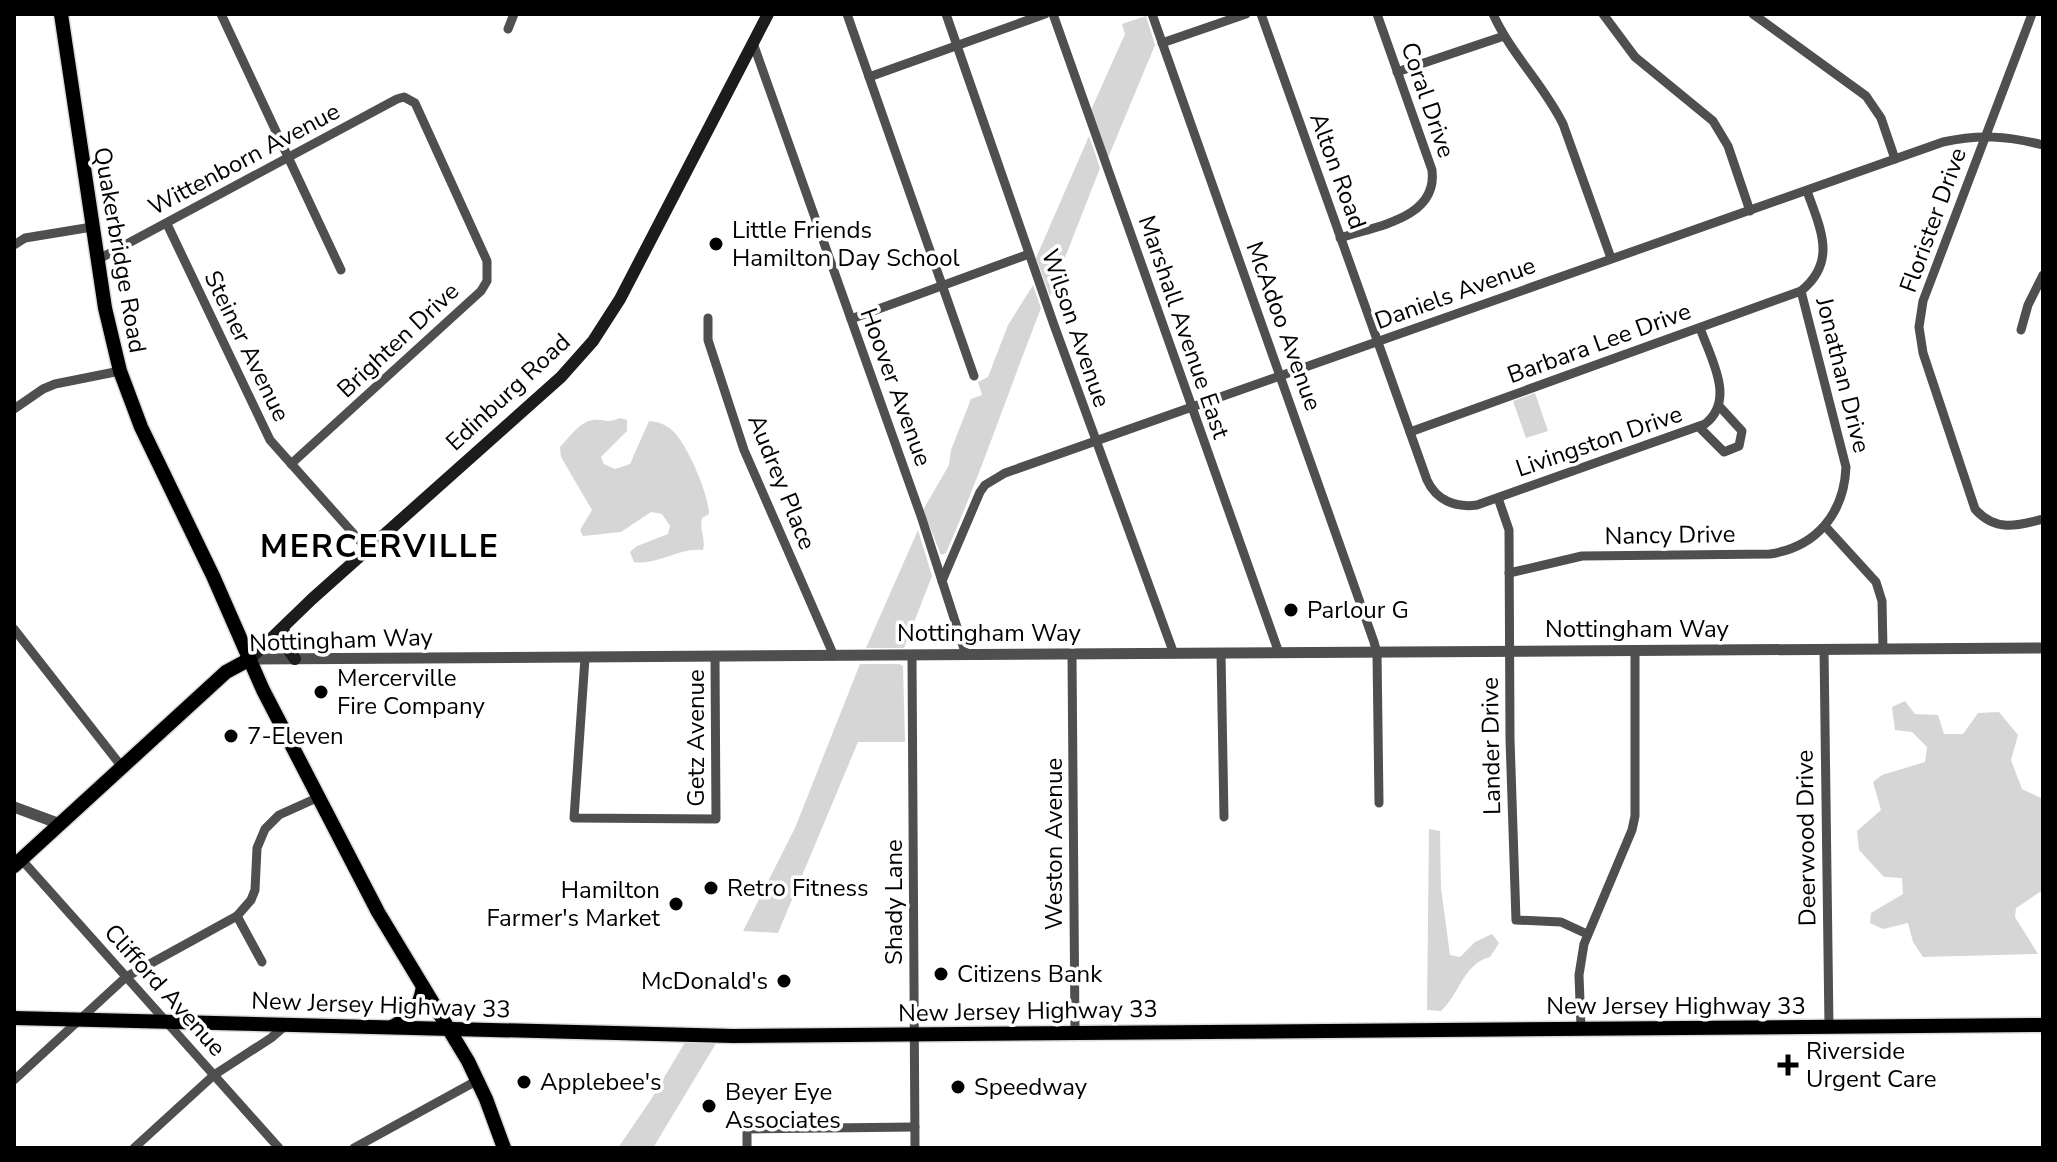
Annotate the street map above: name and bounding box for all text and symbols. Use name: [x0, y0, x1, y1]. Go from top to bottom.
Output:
street label: Coral Drive: [1393, 38, 1463, 162]
street label: Wittenborn Avenue: [143, 95, 345, 223]
street label: Alton Road: [1302, 108, 1374, 234]
street label: Florister Drive: [1892, 143, 1974, 297]
street label: Quakerbridge Road: [86, 144, 154, 356]
street label: Marshall Avenue East: [1131, 211, 1237, 443]
place label: Little Friends Hamilton Day School: [732, 214, 960, 274]
marker: Little Friends Hamilton Day School: [707, 235, 725, 253]
street label: McAdoo Avenue: [1239, 237, 1329, 415]
street label: Wilson Avenue: [1034, 245, 1118, 411]
street label: Daniels Avenue: [1370, 249, 1540, 337]
street label: Steiner Avenue: [197, 265, 297, 427]
street label: Brighten Drive: [330, 275, 466, 405]
street label: Jonathan Drive: [1808, 293, 1878, 456]
street label: Barbara Lee Drive: [1503, 295, 1695, 391]
street label: Hoover Avenue: [853, 303, 939, 471]
street label: Edinburg Road: [439, 326, 577, 458]
street label: Livingston Drive: [1512, 398, 1686, 484]
street label: Audrey Place: [740, 410, 824, 554]
street label: Nancy Drive: [1604, 518, 1736, 552]
district label: MERCERVILLE: [260, 525, 500, 568]
place label: Parlour G: [1307, 594, 1409, 626]
marker: Parlour G: [1282, 601, 1300, 619]
street label: Nottingham Way: [1545, 613, 1730, 645]
street label: Nottingham Way: [897, 617, 1082, 649]
street label: Nottingham Way: [249, 621, 434, 659]
place label: Mercerville Fire Company: [337, 662, 486, 722]
street label: Getz Avenue: [680, 669, 712, 807]
street label: Lander Drive: [1474, 677, 1508, 815]
marker: Mercerville Fire Company: [312, 683, 330, 701]
place label: 7-Eleven: [247, 720, 344, 752]
marker: 7-Eleven: [222, 727, 240, 745]
street label: Deerwood Drive: [1788, 750, 1824, 926]
street label: Weston Avenue: [1038, 758, 1070, 930]
street label: Shady Lane: [878, 839, 910, 965]
place label: Retro Fitness: [727, 872, 869, 904]
place label: Hamilton Farmer's Market: [486, 874, 661, 934]
marker: Retro Fitness: [702, 879, 720, 897]
marker: Hamilton Farmer's Market: [667, 895, 685, 913]
street label: Clifford Avenue: [97, 917, 233, 1063]
place label: Citizens Bank: [957, 958, 1103, 990]
place label: McDonald's: [641, 965, 768, 997]
marker: Citizens Bank: [932, 965, 950, 983]
marker: McDonald's: [775, 972, 793, 990]
street label: New Jersey Highway 33: [251, 984, 511, 1026]
street label: New Jersey Highway 33: [1546, 990, 1806, 1022]
street label: New Jersey Highway 33: [898, 993, 1158, 1029]
place label: Riverside Urgent Care: [1806, 1035, 1937, 1095]
marker: Riverside Urgent Care: [1777, 1054, 1799, 1076]
place label: Applebee's: [540, 1066, 662, 1098]
place label: Speedway: [974, 1071, 1088, 1103]
marker: Applebee's: [515, 1073, 533, 1091]
place label: Beyer Eye Associates: [725, 1076, 841, 1136]
marker: Speedway: [949, 1078, 967, 1096]
marker: Beyer Eye Associates: [700, 1097, 718, 1115]

